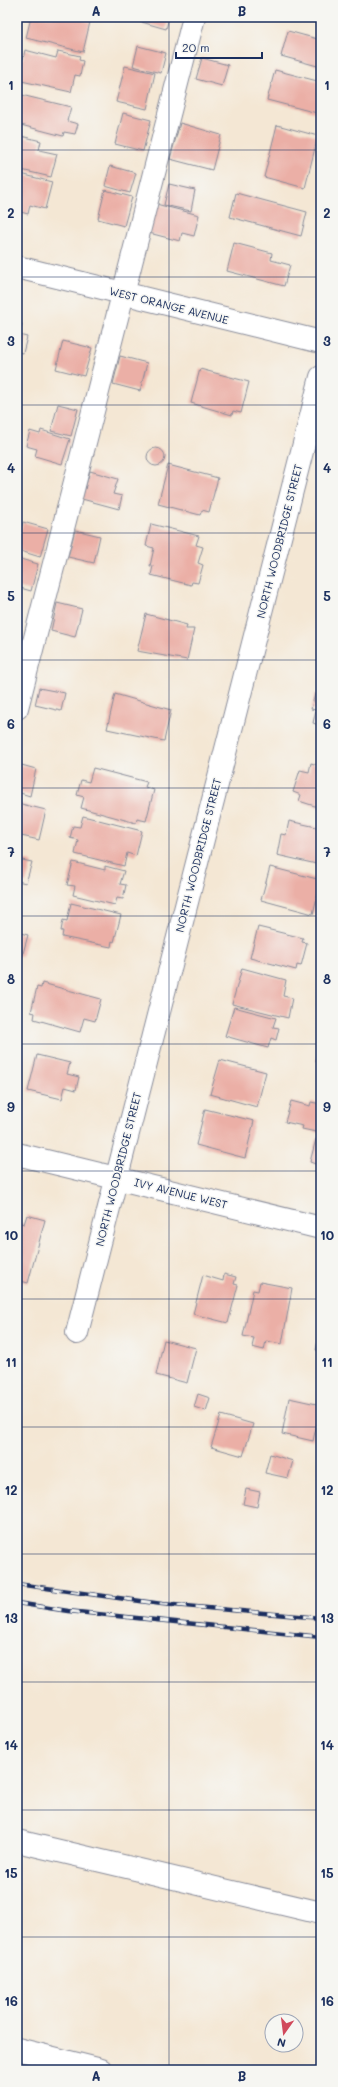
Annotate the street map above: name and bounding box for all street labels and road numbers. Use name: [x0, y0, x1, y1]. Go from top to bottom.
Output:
street label: WEST ORANGE AVENUE: [108, 283, 230, 327]
street label: NORTH WOODBRIDGE STREET: [253, 462, 305, 620]
street label: NORTH WOODBRIDGE STREET: [172, 776, 224, 934]
street label: NORTH WOODBRIDGE STREET: [92, 1090, 144, 1248]
street label: IVY AVENUE WEST: [133, 1174, 229, 1212]

